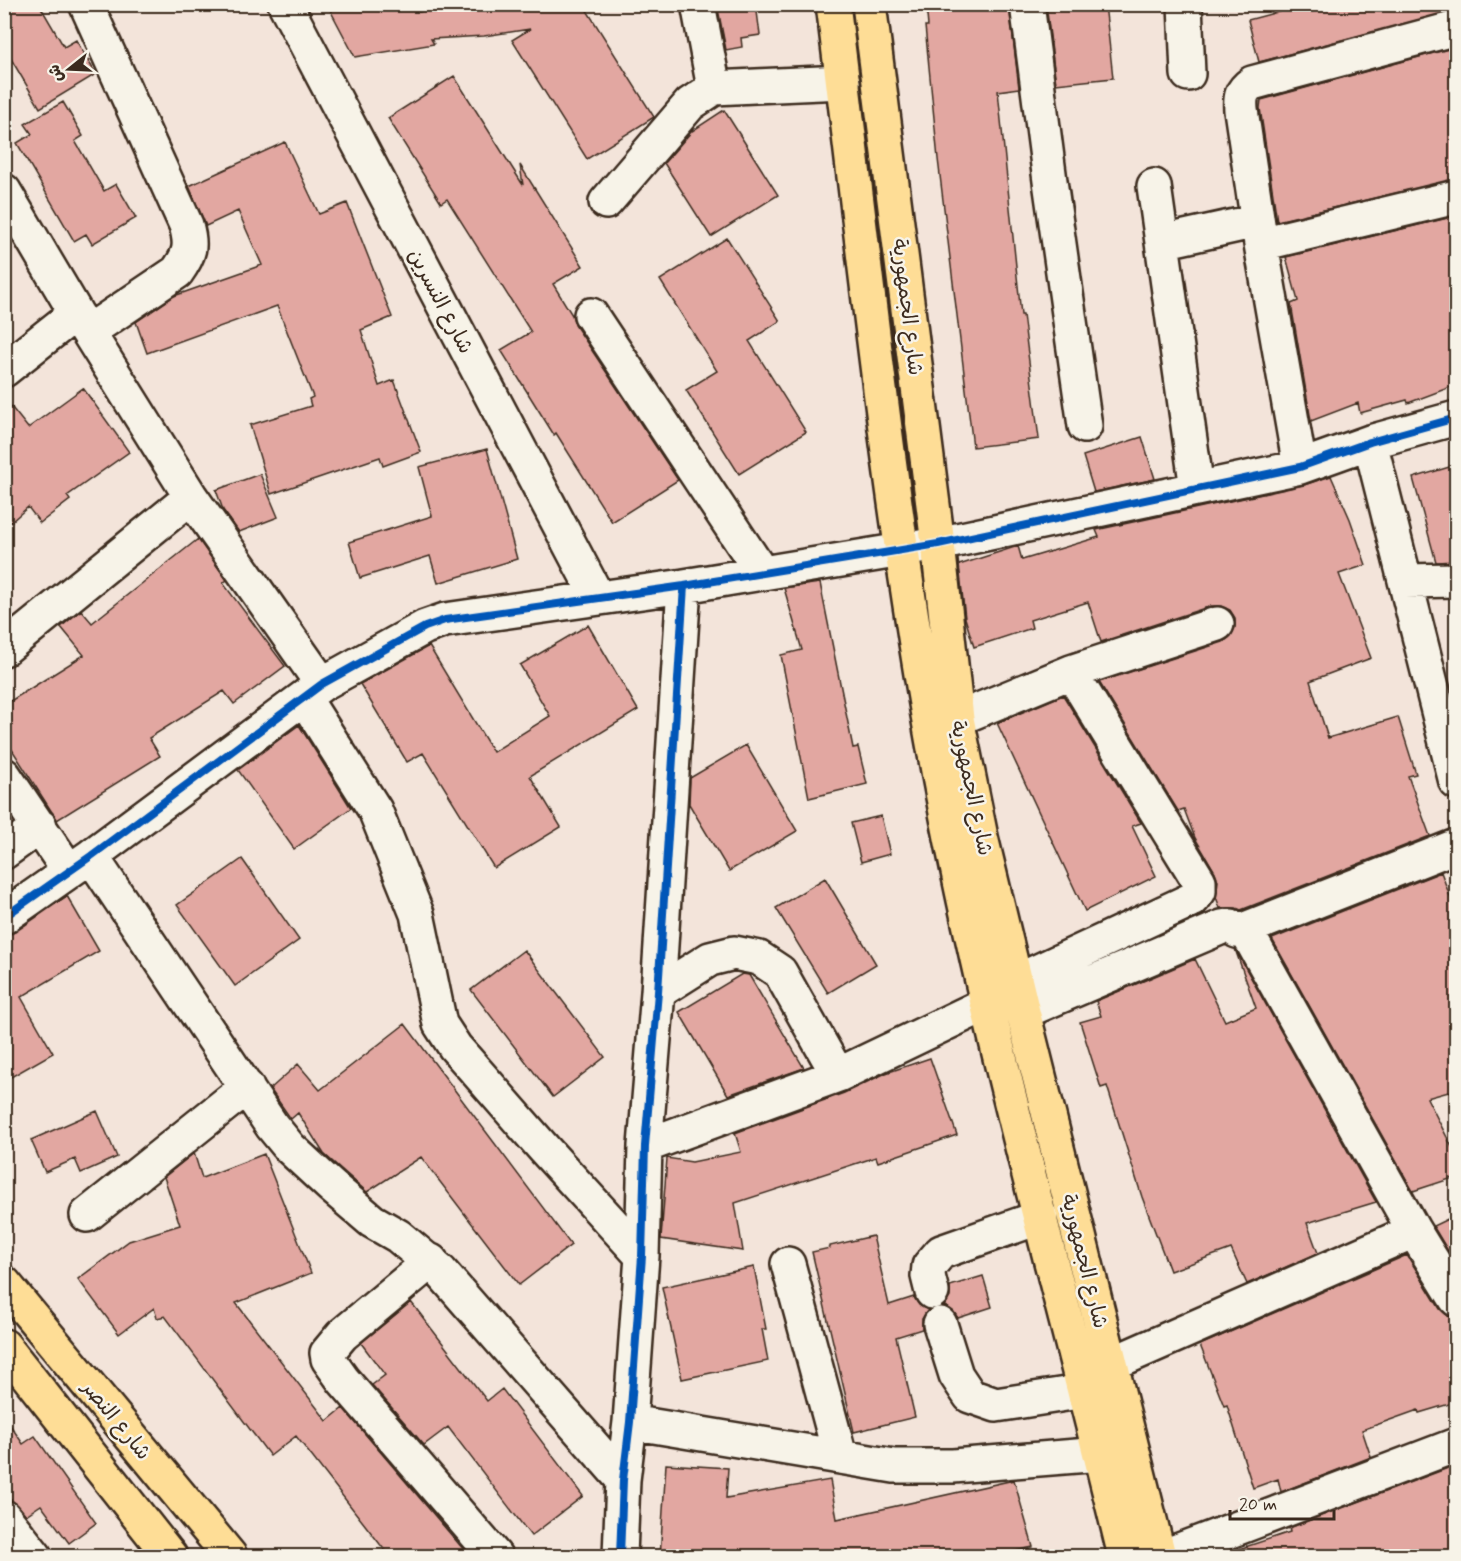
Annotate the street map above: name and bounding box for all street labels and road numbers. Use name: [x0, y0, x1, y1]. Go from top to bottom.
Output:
street label: شارع الجمهورية: [885, 237, 929, 377]
street label: شارع النسرين: [401, 244, 480, 359]
street label: شارع الجمهورية: [943, 718, 999, 858]
street label: شارع الجمهورية: [1054, 1191, 1114, 1331]
street label: شارع النصر: [74, 1373, 157, 1466]

